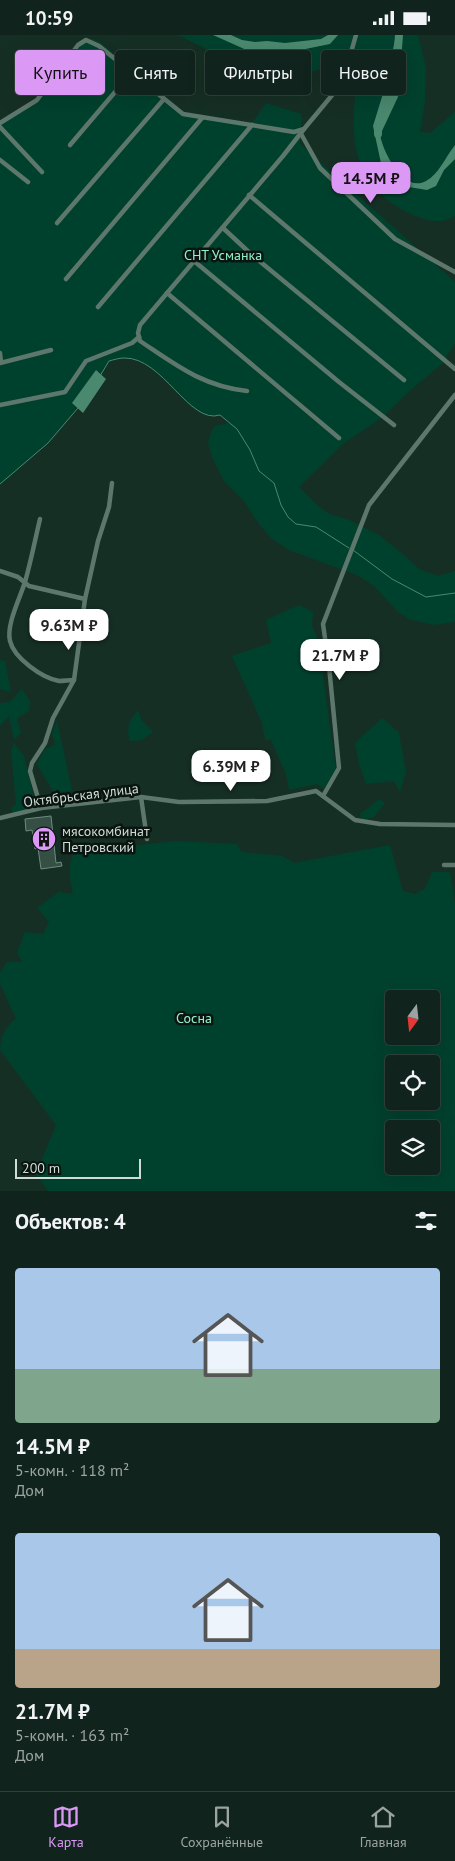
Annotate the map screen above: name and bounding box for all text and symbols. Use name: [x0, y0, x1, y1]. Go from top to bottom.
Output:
text: 10:59: [25, 6, 73, 30]
chip: Купить: [15, 50, 105, 95]
chip: Снять: [115, 50, 195, 95]
chip: Фильтры: [205, 50, 311, 95]
chip: Новое: [321, 50, 406, 95]
pin: 14.5M ₽: [325, 161, 417, 204]
text: 14.5M ₽: [342, 168, 400, 188]
park label: СНТ Усманка: [184, 246, 262, 264]
pin: 9.63M ₽: [23, 609, 115, 651]
text: 9.63M ₽: [40, 615, 98, 635]
pin: 21.7M ₽: [294, 639, 386, 681]
text: 21.7M ₽: [311, 645, 369, 665]
pin: 6.39M ₽: [185, 749, 277, 792]
text: 6.39M ₽: [202, 756, 260, 776]
street label: Октябрьская улица: [22, 779, 140, 811]
place label: мясокомбинат Петровский: [62, 822, 150, 856]
building icon: мясокомбинат Петровский: [31, 826, 57, 852]
north arrow: [385, 990, 440, 1045]
map controls: [385, 990, 440, 1175]
park label: Сосна: [176, 1009, 212, 1027]
button: locate: [385, 1055, 440, 1110]
button: layers: [385, 1120, 440, 1175]
scale bar: [15, 1156, 141, 1179]
text: 200 m: [22, 1159, 60, 1177]
icon: filters: [412, 1207, 440, 1235]
text: Объектов: 4: [15, 1208, 126, 1235]
icon: home: [183, 1300, 273, 1390]
text: 14.5M ₽: [15, 1433, 90, 1460]
text: 5-комн. · 118 m²: [15, 1460, 129, 1480]
text: Дом: [15, 1480, 44, 1500]
icon: home: [183, 1565, 273, 1655]
text: 21.7M ₽: [15, 1698, 90, 1725]
text: 5-комн. · 163 m²: [15, 1725, 129, 1745]
text: Дом: [15, 1745, 44, 1765]
tab: Карта: [48, 1803, 84, 1851]
tab: Сохранённые: [180, 1803, 263, 1851]
tab: Главная: [360, 1803, 407, 1851]

